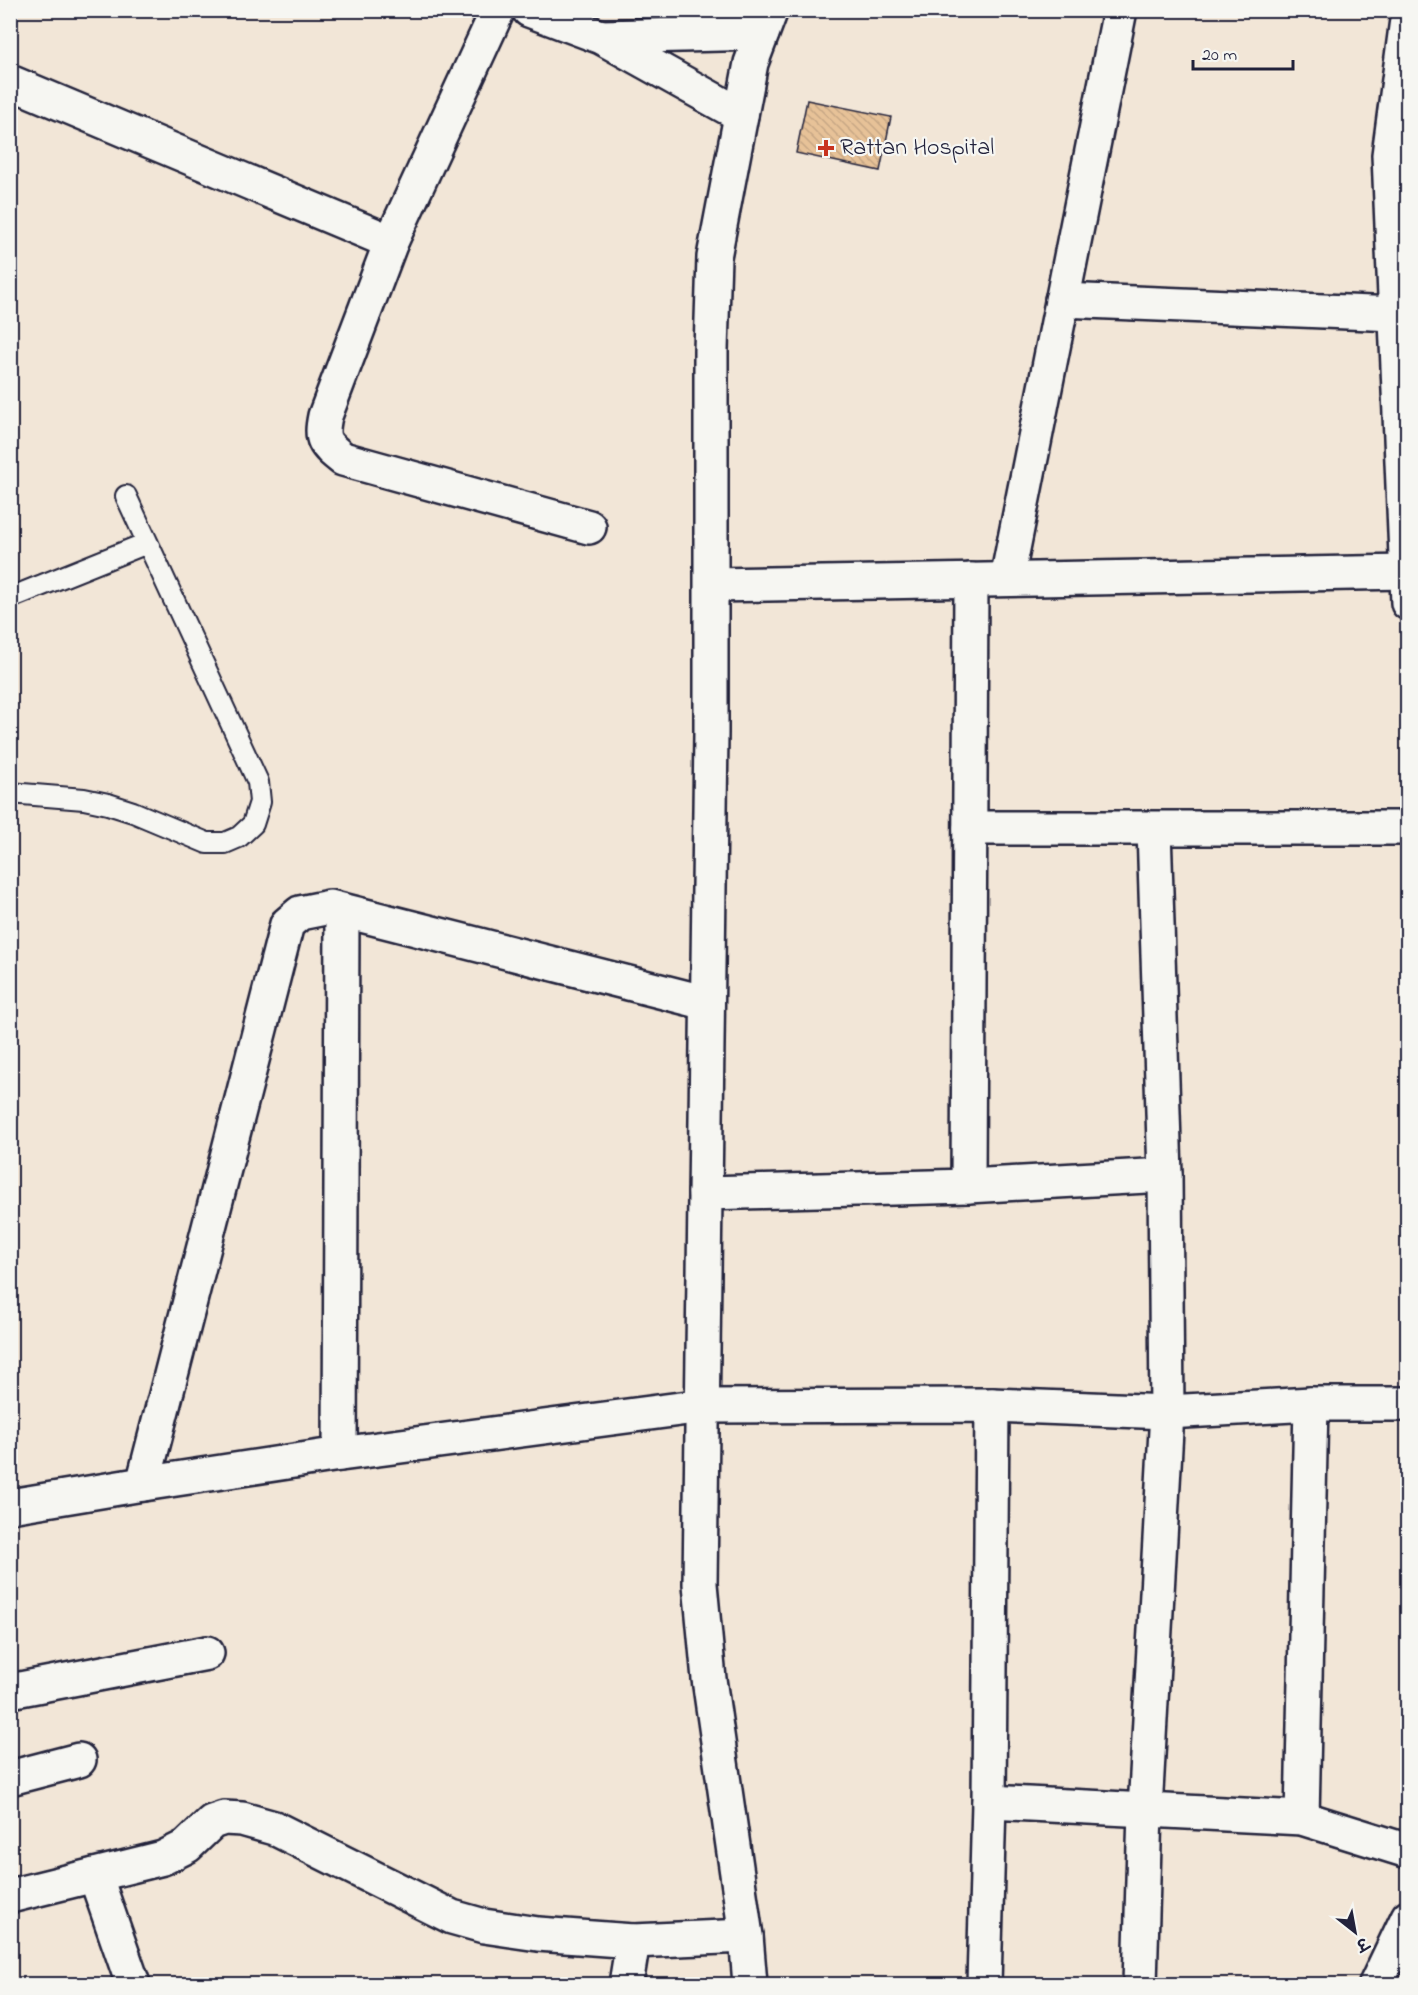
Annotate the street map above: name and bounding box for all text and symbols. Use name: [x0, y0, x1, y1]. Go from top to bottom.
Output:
scale bar: [1193, 33, 1294, 71]
text: 20 m: [1202, 43, 1237, 69]
place label: Rattan Hospital: [840, 131, 994, 166]
marker: Rattan Hospital: [817, 139, 835, 157]
north arrow: [1325, 1902, 1385, 1962]
text: उ: [1350, 1929, 1374, 1957]

